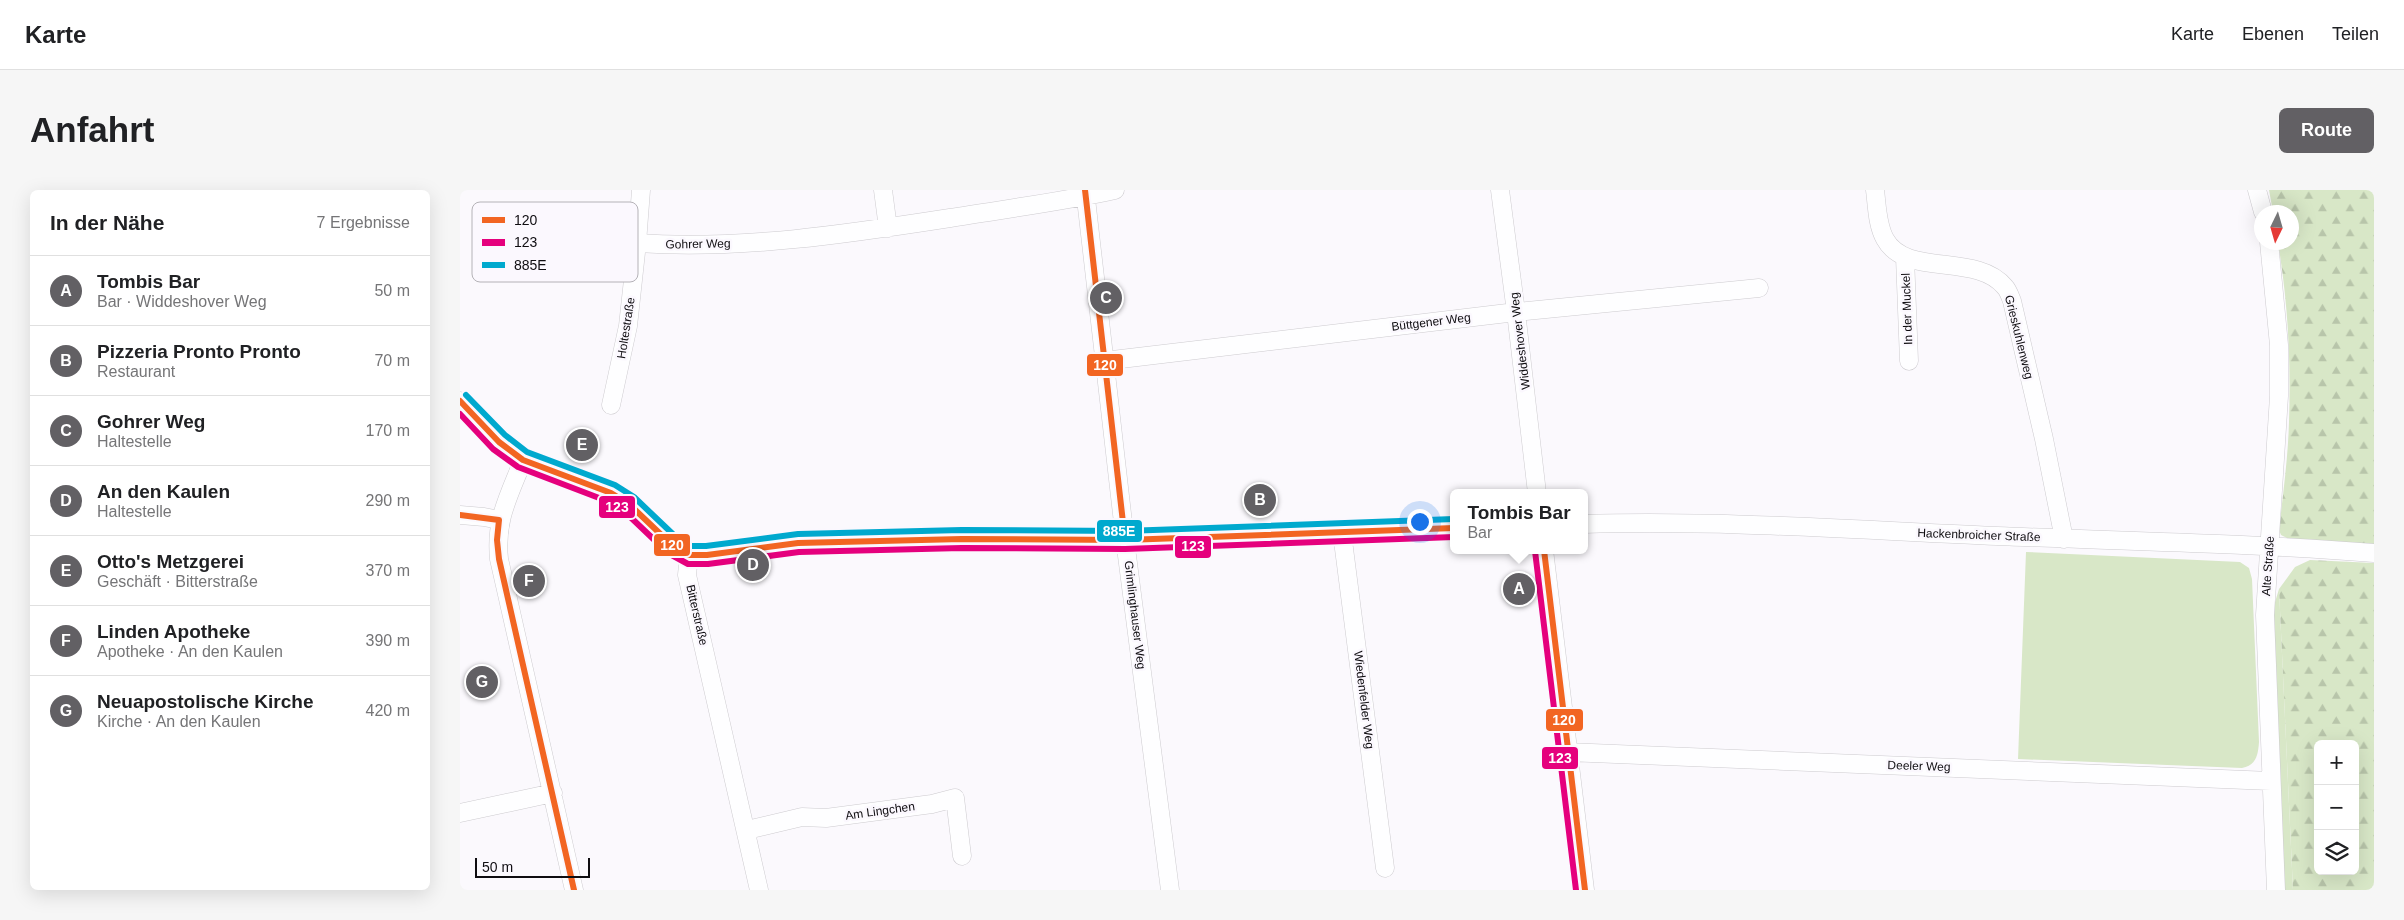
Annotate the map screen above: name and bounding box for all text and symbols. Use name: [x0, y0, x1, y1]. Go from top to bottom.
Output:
text: Karte: [25, 21, 86, 48]
text: Karte: [2171, 24, 2214, 44]
text: Ebenen: [2242, 24, 2304, 44]
text: Teilen: [2332, 24, 2379, 44]
button: Route: [2279, 108, 2374, 153]
text: Anfahrt: [30, 110, 154, 149]
legend: [472, 202, 638, 282]
north arrow: [2254, 205, 2299, 250]
text: In der Nähe: [50, 211, 164, 234]
text: 120: [514, 212, 538, 228]
text: 7 Ergebnisse: [317, 214, 410, 231]
text: 123: [514, 234, 538, 250]
street label: Gohrer Weg: [665, 236, 731, 252]
text: 885E: [514, 257, 547, 273]
text: Tombis Bar: [97, 271, 200, 292]
street label: In der Muckel: [1899, 273, 1915, 345]
pin: C: [1090, 279, 1122, 317]
text: A: [60, 282, 72, 299]
text: 50 m: [374, 282, 410, 299]
street label: Widdeshover Weg: [1507, 292, 1533, 390]
text: Bar · Widdeshover Weg: [97, 293, 267, 310]
street label: Grieskuhlenweg: [2002, 294, 2036, 380]
street label: Holtestraße: [614, 296, 638, 360]
street label: Büttgener Weg: [1391, 310, 1471, 334]
text: Pizzeria Pronto Pronto: [97, 341, 301, 362]
text: B: [60, 352, 72, 369]
text: 70 m: [374, 352, 410, 369]
line badge: 120: [1086, 353, 1124, 377]
text: 120: [1093, 357, 1117, 373]
text: Restaurant: [97, 363, 175, 380]
text: Gohrer Weg: [97, 411, 205, 432]
text: C: [60, 422, 72, 439]
text: 170 m: [366, 422, 410, 439]
pin: E: [566, 426, 598, 464]
text: Haltestelle: [97, 433, 172, 450]
text: An den Kaulen: [97, 481, 230, 502]
pin: B: [1244, 481, 1276, 519]
popup: [1450, 489, 1588, 554]
text: D: [60, 492, 72, 509]
text: 290 m: [366, 492, 410, 509]
line badge: 123: [598, 495, 636, 519]
text: 123: [605, 499, 629, 515]
text: Tombis Bar: [1467, 502, 1571, 523]
text: Haltestelle: [97, 503, 172, 520]
your location: [1407, 509, 1433, 535]
line badge: 885E: [1096, 519, 1143, 543]
text: 885E: [1103, 523, 1135, 539]
text: Bar: [1467, 524, 1492, 541]
street label: Hackenbroicher Straße: [1917, 526, 2041, 544]
line badge: 120: [653, 533, 691, 557]
line badge: 123: [1174, 535, 1212, 559]
street label: Alte Straße: [2259, 535, 2277, 596]
text: 120: [660, 537, 684, 553]
text: 123: [1181, 538, 1205, 554]
pin: D: [737, 546, 769, 584]
text: Otto's Metzgerei: [97, 551, 244, 572]
street label: Grimlinghauser Weg: [1121, 560, 1149, 670]
text: E: [61, 562, 71, 579]
text: 370 m: [366, 562, 410, 579]
pin: F: [513, 562, 545, 600]
pin: A: [1503, 570, 1535, 608]
text: Geschäft · Bitterstraße: [97, 573, 258, 590]
street label: Bitterstraße: [683, 583, 711, 647]
text: Linden Apotheke: [97, 621, 250, 642]
text: F: [61, 632, 71, 649]
text: 390 m: [366, 632, 410, 649]
text: Apotheke · An den Kaulen: [97, 643, 283, 660]
street label: Wiedenfelder Weg: [1351, 650, 1377, 750]
pin: G: [466, 663, 498, 701]
text: Neuapostolische Kirche: [97, 691, 313, 712]
text: G: [60, 702, 72, 719]
text: 420 m: [366, 702, 410, 719]
line badge: 120: [1545, 708, 1584, 732]
text: 120: [1552, 712, 1576, 728]
text: Kirche · An den Kaulen: [97, 713, 261, 730]
map controls: [2314, 740, 2359, 875]
button: +: [2314, 740, 2359, 785]
line badge: 123: [1541, 746, 1579, 770]
text: 123: [1548, 750, 1572, 766]
street label: Deeler Weg: [1887, 758, 1951, 774]
button: −: [2314, 785, 2359, 830]
street label: Am Lingchen: [844, 799, 916, 823]
button: layers: [2314, 830, 2359, 875]
scale bar: [475, 855, 590, 878]
text: 50 m: [482, 859, 513, 875]

